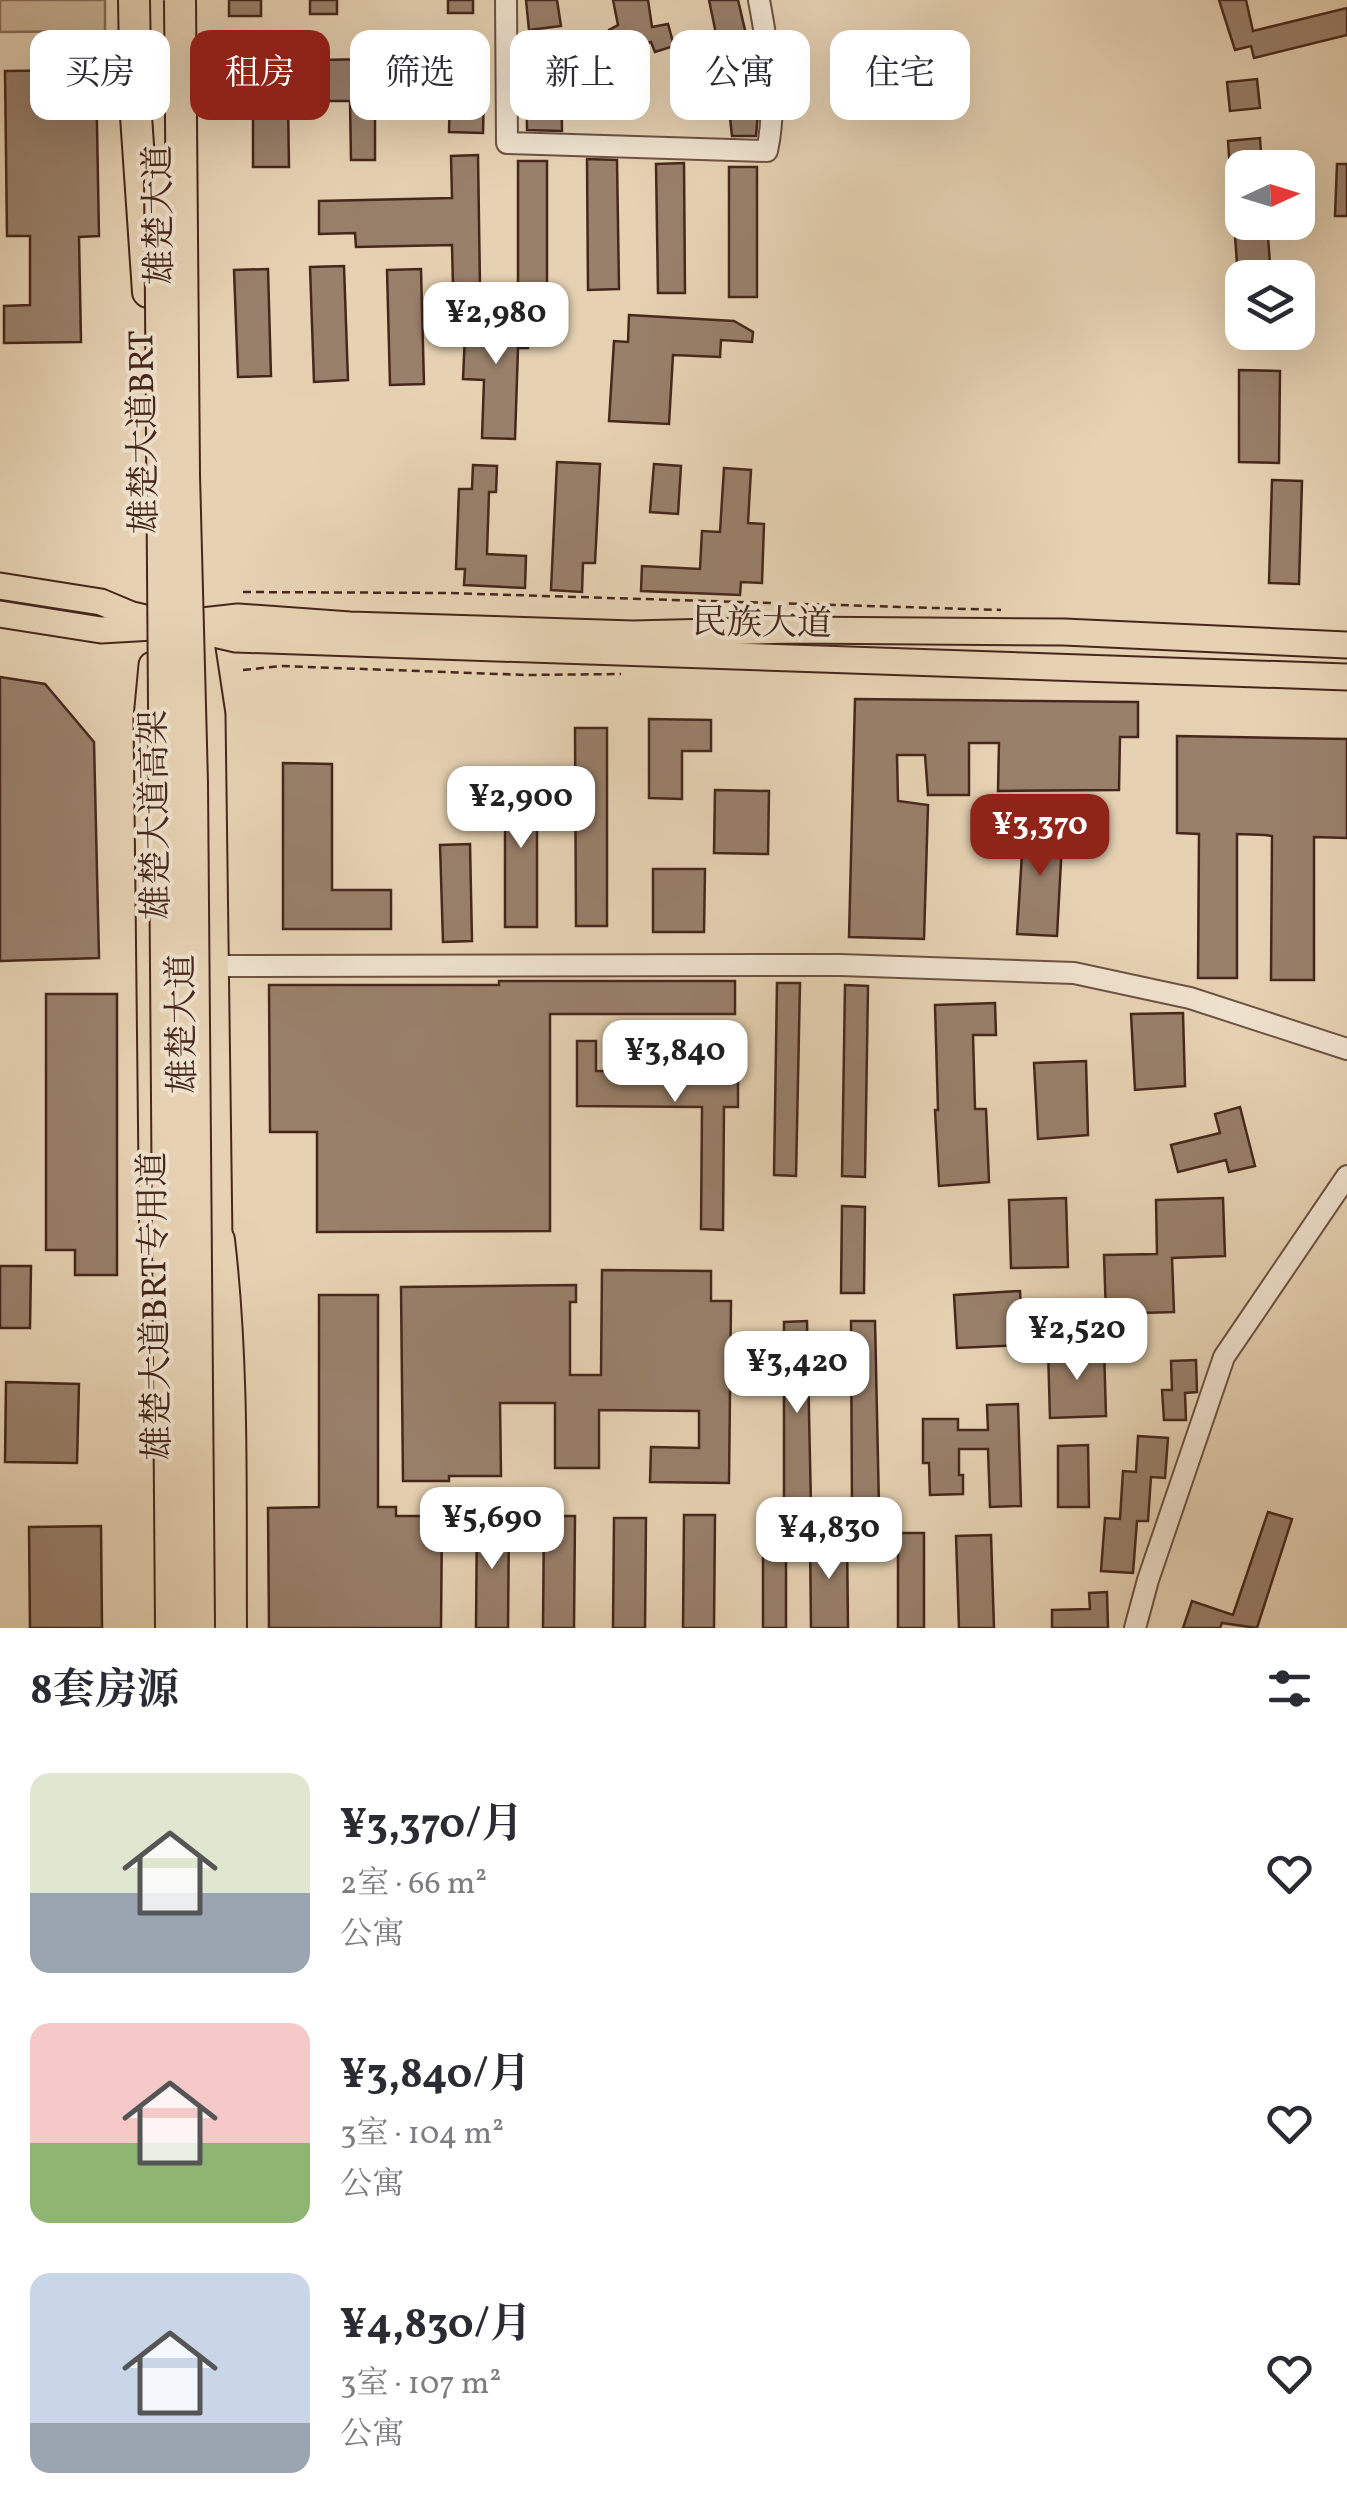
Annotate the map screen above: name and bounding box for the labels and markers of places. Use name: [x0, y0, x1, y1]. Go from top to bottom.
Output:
pin: ¥2,980: [415, 282, 577, 367]
pin: ¥2,900: [440, 766, 602, 851]
pin: ¥3,370: [959, 794, 1121, 879]
pin: ¥3,840: [594, 1020, 756, 1105]
pin: ¥2,520: [996, 1298, 1158, 1383]
pin: ¥3,420: [716, 1331, 878, 1416]
pin: ¥5,690: [411, 1487, 573, 1572]
pin: ¥4,830: [748, 1497, 910, 1582]

